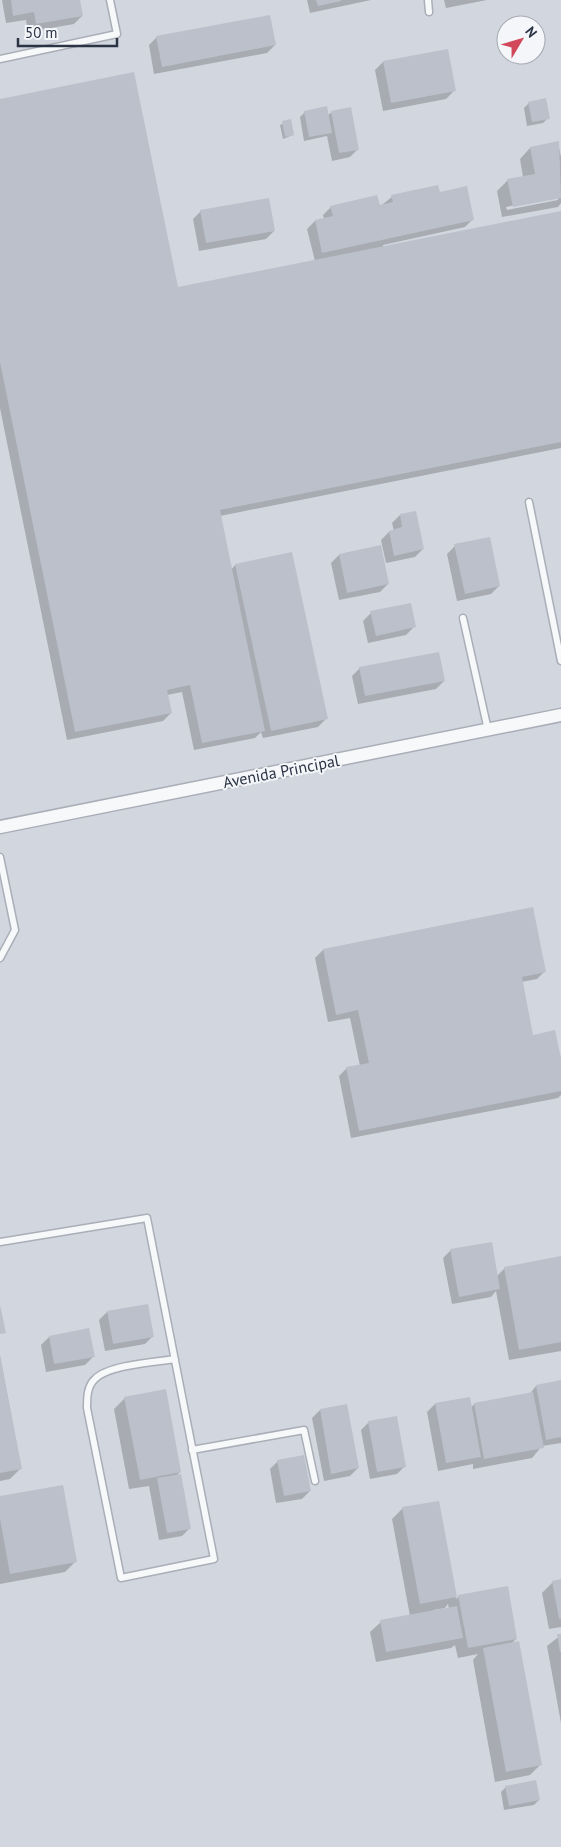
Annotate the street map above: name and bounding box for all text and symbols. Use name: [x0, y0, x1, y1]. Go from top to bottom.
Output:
scale bar: [18, 15, 116, 47]
north arrow: [496, 15, 546, 65]
text: 50 m: [25, 23, 58, 42]
text: N: [521, 23, 541, 41]
street label: Avenida Principal: [221, 750, 341, 792]

